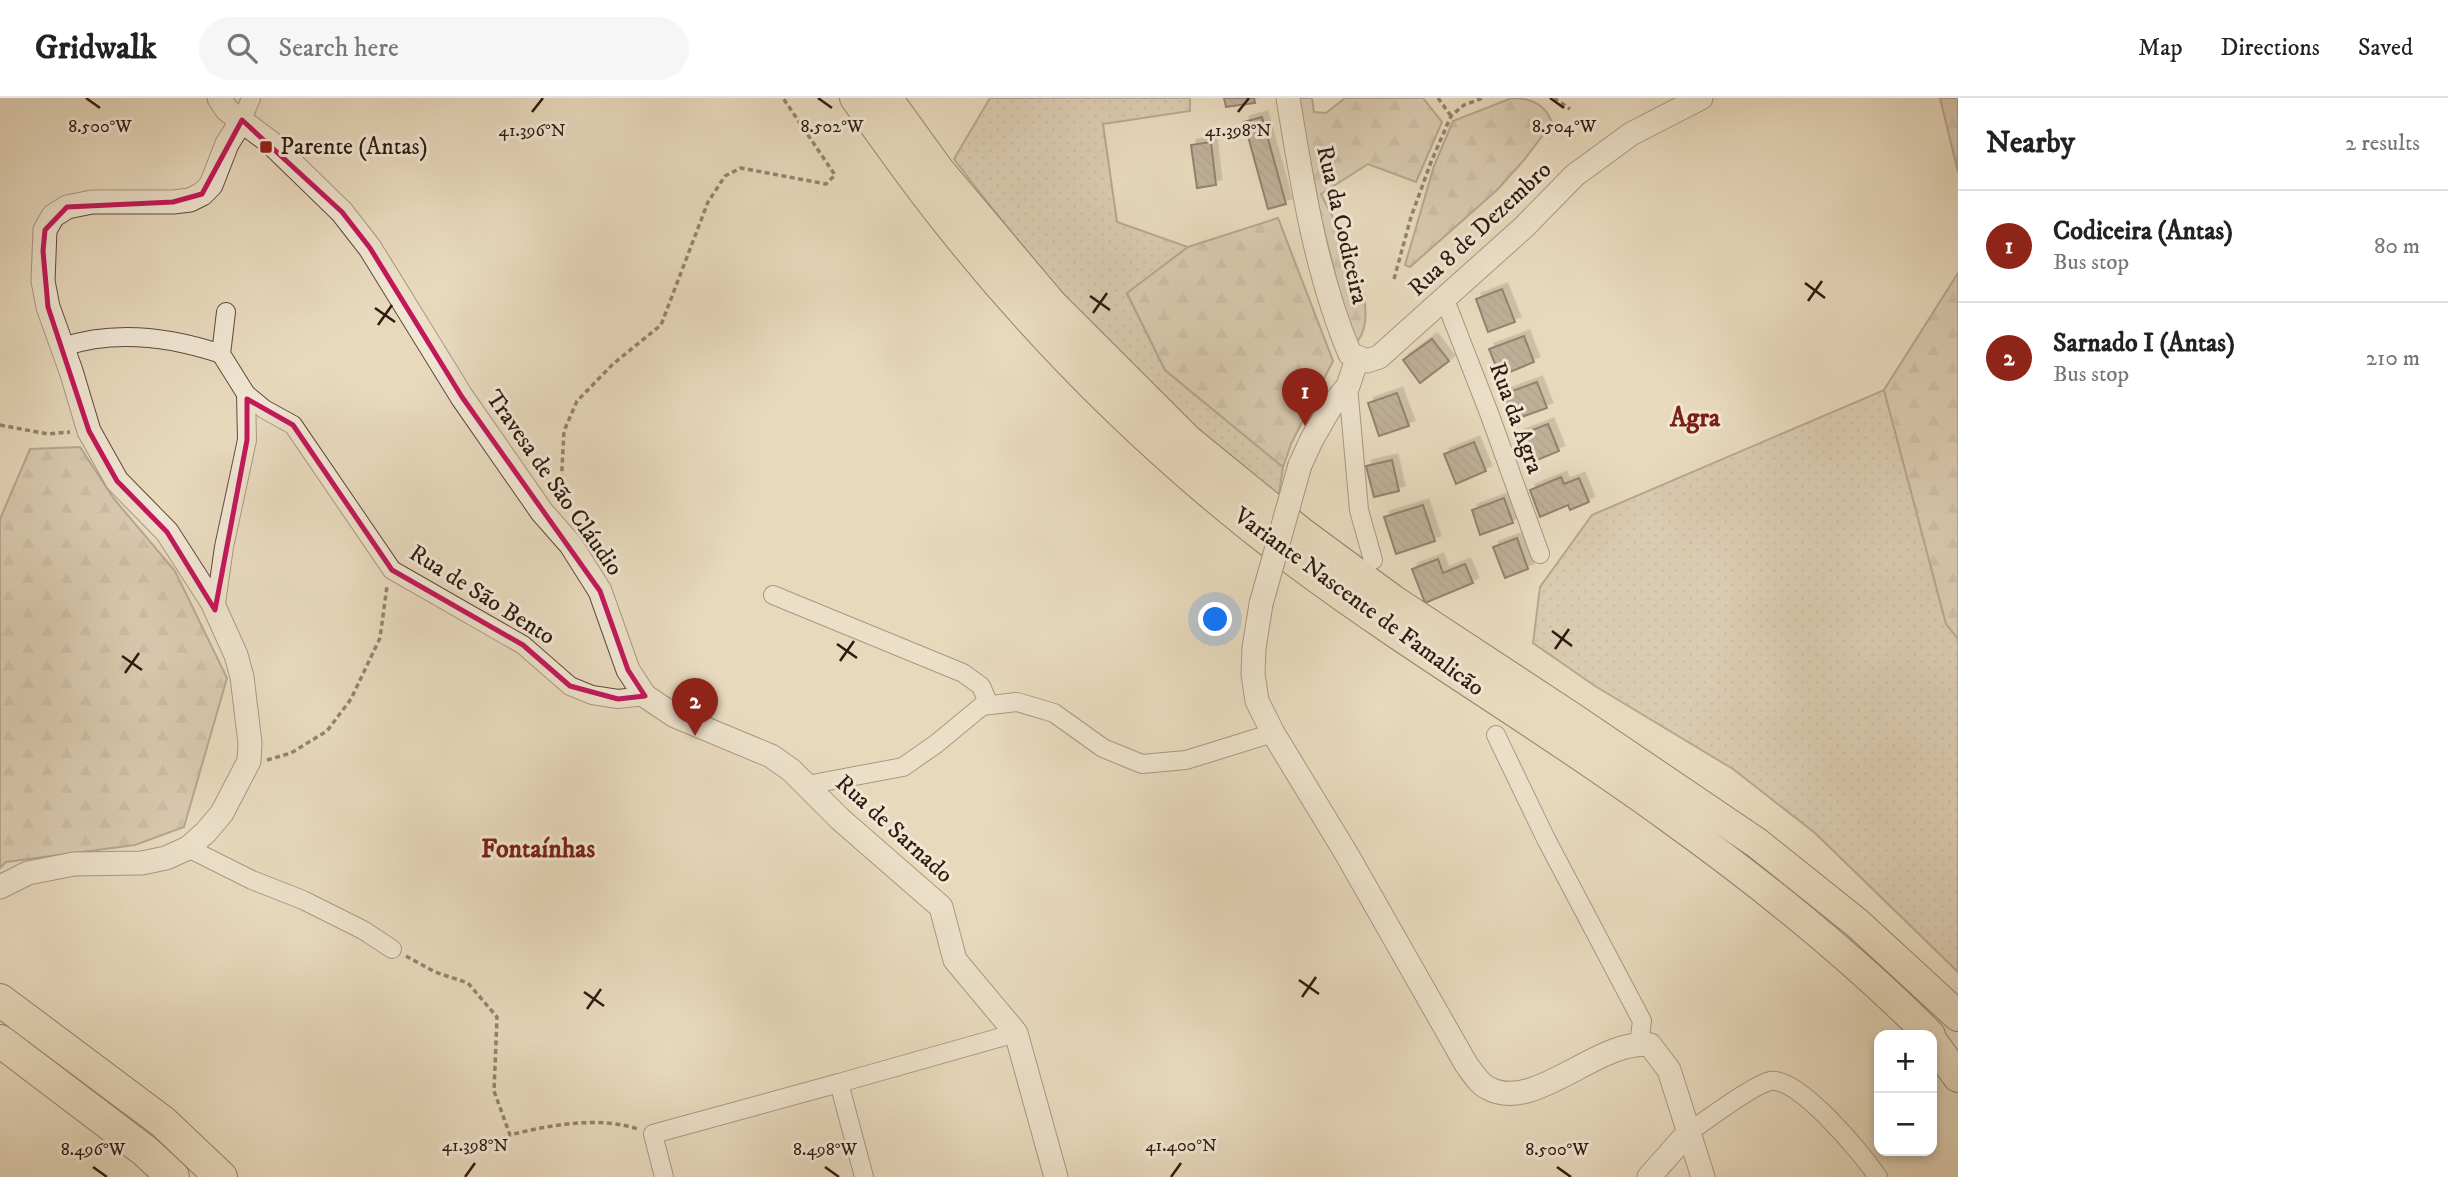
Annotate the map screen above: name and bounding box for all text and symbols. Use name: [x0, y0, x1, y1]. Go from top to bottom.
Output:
search box: [199, 17, 689, 80]
text: Gridwalk: [35, 28, 157, 69]
icon: search: [223, 29, 261, 67]
text: Search here: [279, 32, 399, 65]
text: Map: [2138, 33, 2183, 63]
text: Directions: [2221, 33, 2320, 63]
text: Saved: [2358, 33, 2413, 63]
text: 8.500°W: [68, 116, 132, 138]
text: 8.502°W: [801, 116, 864, 138]
text: 8.504°W: [1532, 116, 1597, 138]
text: 41.396°N: [499, 120, 566, 142]
text: 41.398°N: [1205, 120, 1271, 142]
text: Nearby: [1986, 125, 2075, 162]
text: 2 results: [2345, 129, 2420, 158]
place label: Parente (Antas): [280, 132, 428, 162]
marker: Parente (Antas): [258, 139, 274, 155]
street label: Rua da Codiceira: [1309, 143, 1375, 308]
street label: Rua 8 de Dezembro: [1402, 155, 1558, 303]
text: Codiceira (Antas): [2053, 215, 2233, 248]
text: 1: [2005, 232, 2013, 261]
text: 80 m: [2374, 232, 2420, 261]
text: Bus stop: [2053, 248, 2129, 277]
text: Sarnado I (Antas): [2053, 327, 2235, 360]
text: 2: [2003, 344, 2015, 373]
text: 210 m: [2366, 344, 2420, 373]
street label: Rua da Agra: [1482, 358, 1550, 479]
text: Bus stop: [2053, 360, 2129, 389]
pin: 1: [1282, 368, 1328, 426]
street label: Travesa de São Cláudio: [479, 384, 629, 582]
district label: Agra: [1669, 402, 1721, 435]
street label: Variante Nascente de Famalicão: [1227, 500, 1490, 703]
street label: Rua de São Bento: [403, 538, 561, 652]
your location: [1198, 602, 1232, 636]
pin: 2: [672, 678, 718, 736]
street label: Rua de Sarnado: [829, 768, 959, 890]
district label: Fontaínhas: [481, 833, 595, 866]
map controls: [1874, 1030, 1937, 1156]
button: +: [1874, 1030, 1937, 1093]
button: −: [1874, 1093, 1937, 1156]
text: 41.398°N: [442, 1135, 508, 1157]
text: 41.400°N: [1145, 1135, 1217, 1157]
text: 8.496°W: [61, 1139, 126, 1161]
text: 8.498°W: [793, 1139, 858, 1161]
text: 8.500°W: [1525, 1139, 1589, 1161]

